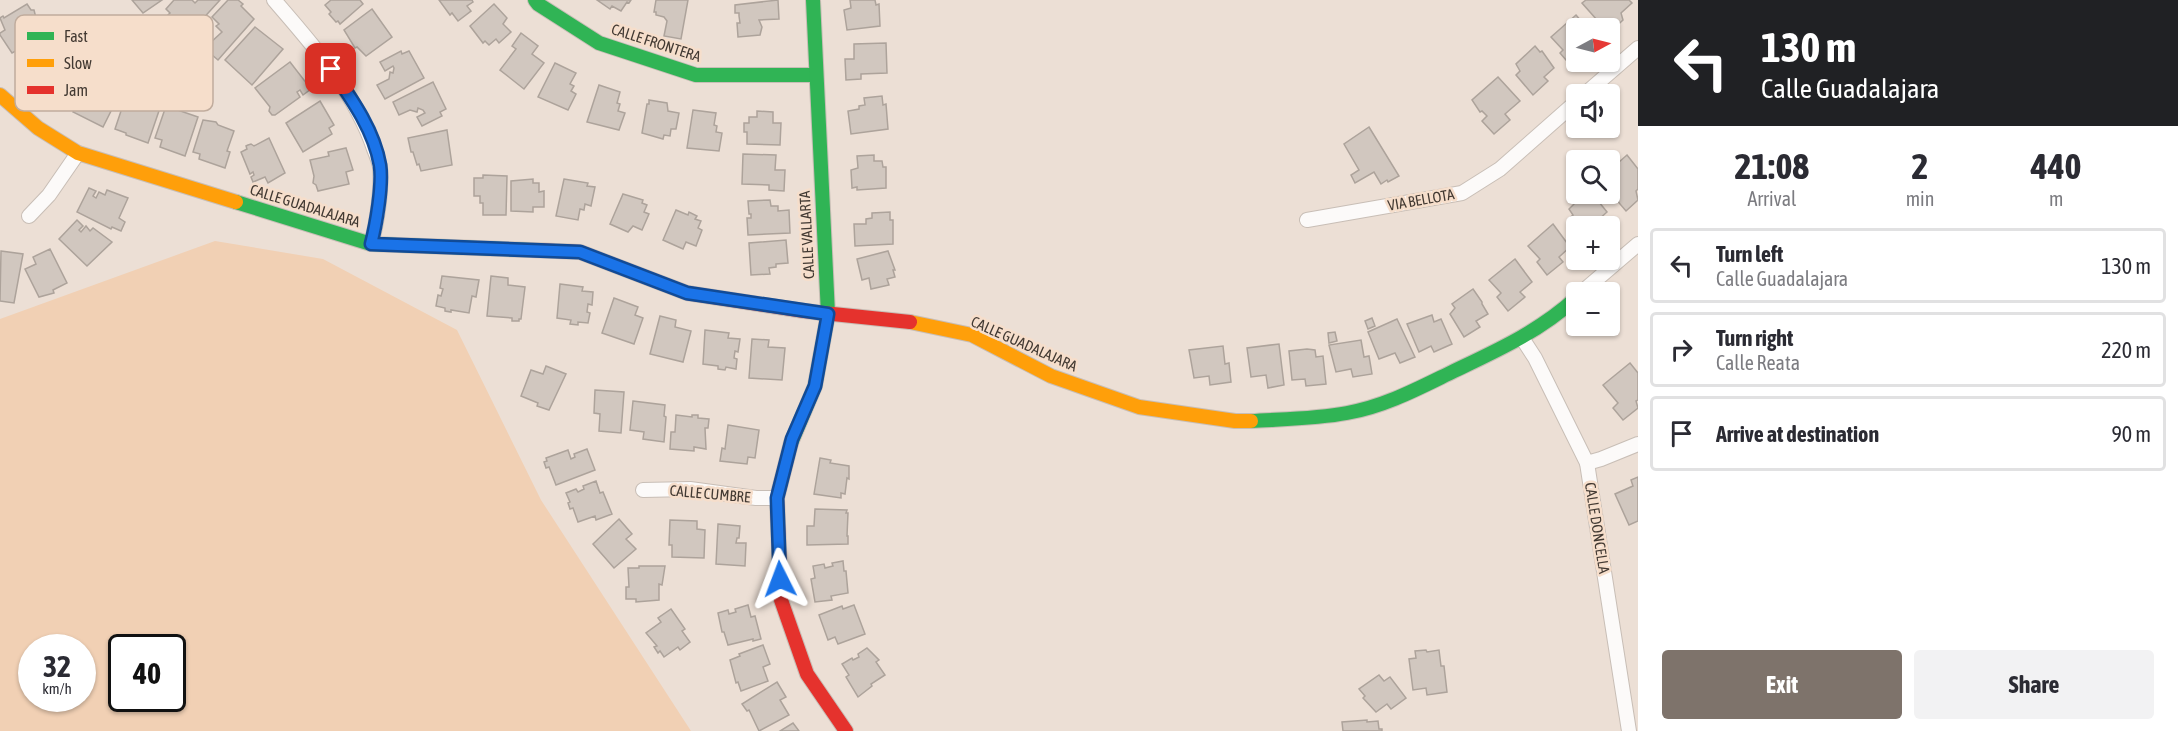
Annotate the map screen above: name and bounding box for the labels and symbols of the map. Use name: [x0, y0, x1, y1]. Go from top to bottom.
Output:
legend: [15, 15, 213, 111]
north arrow: [1566, 18, 1620, 72]
street label: CALLE FRONTERA: [609, 20, 704, 65]
text: Fast: [64, 27, 88, 45]
pin: [305, 43, 356, 94]
text: Slow: [64, 54, 92, 72]
text: Jam: [64, 81, 88, 99]
street label: CALLE GUADALAJARA: [248, 181, 363, 231]
street label: VIA BELLOTA: [1386, 185, 1456, 214]
street label: CALLE VALLARTA: [796, 190, 817, 280]
street label: CALLE GUADALAJARA: [969, 313, 1080, 375]
street label: CALLE DONCELLA: [1582, 481, 1613, 575]
street label: CALLE CUMBRE: [669, 482, 752, 506]
position arrow: [748, 547, 812, 611]
speed limit sign: 40: [108, 634, 186, 712]

